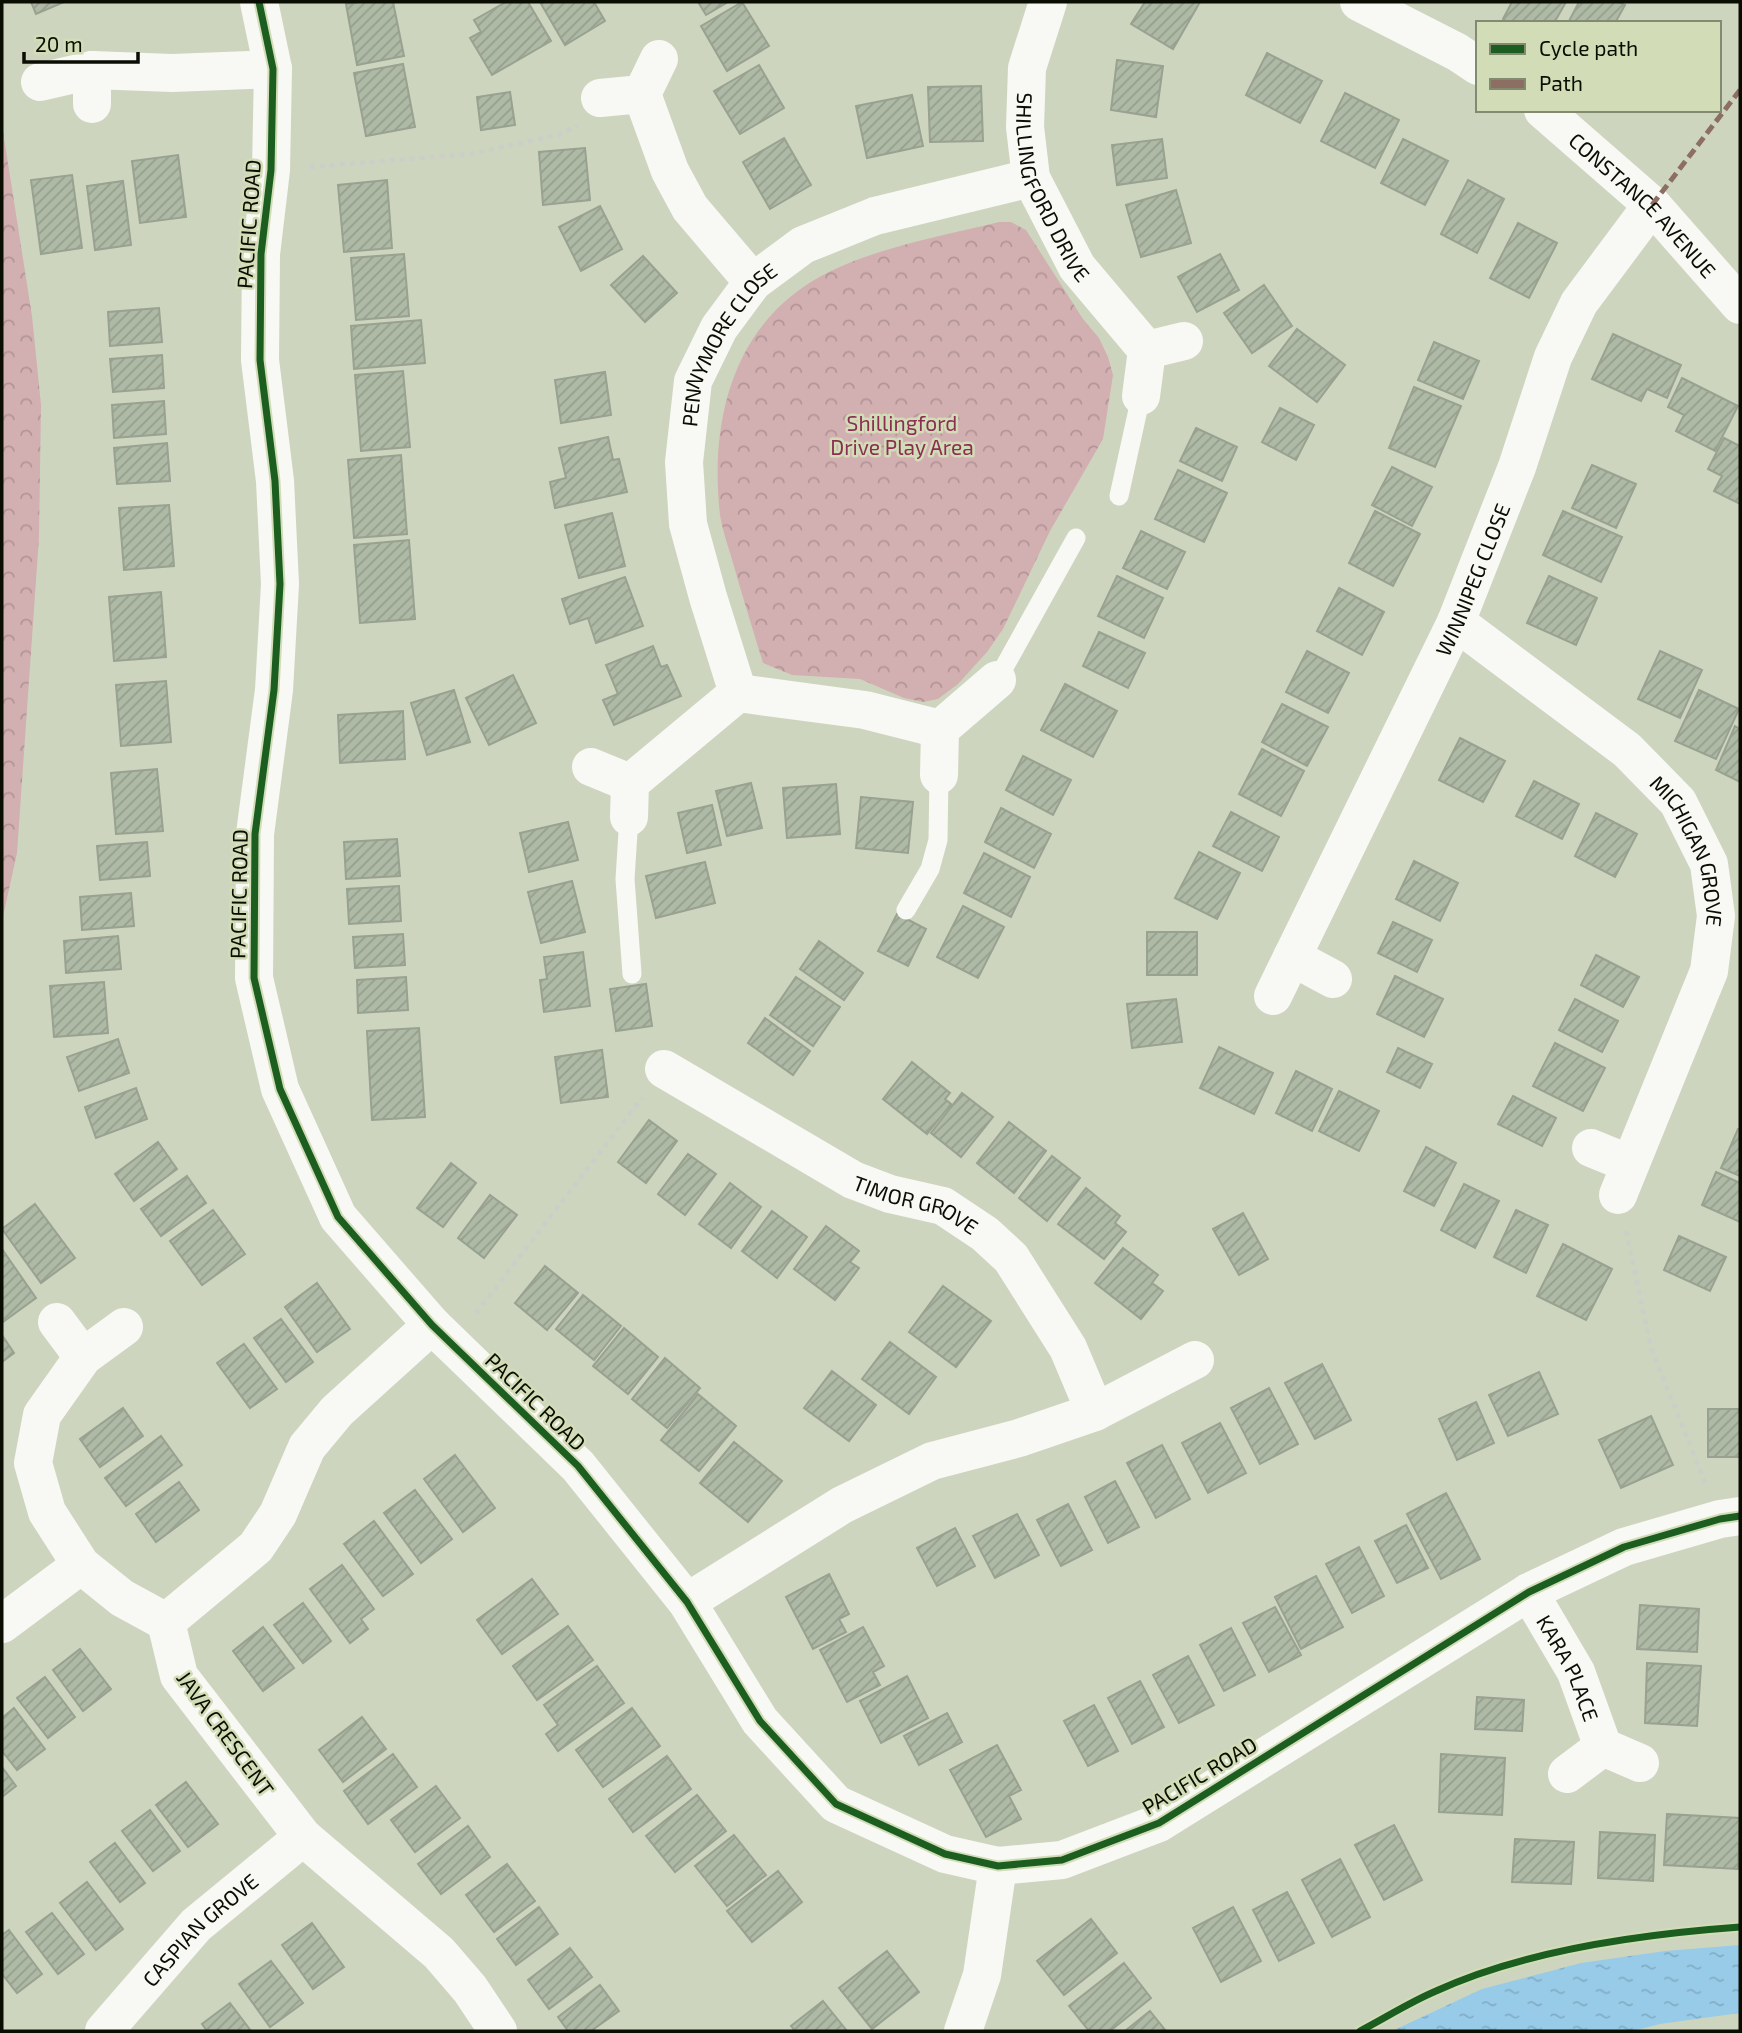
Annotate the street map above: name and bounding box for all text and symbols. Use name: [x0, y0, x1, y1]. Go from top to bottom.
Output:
scale bar: [24, 21, 138, 65]
legend: [1476, 21, 1721, 112]
text: 20 m: [35, 31, 83, 56]
text: Cycle path: [1539, 35, 1638, 60]
text: Path: [1539, 70, 1583, 95]
street label: SHILLINGFORD DRIVE: [1012, 92, 1096, 286]
street label: CONSTANCE AVENUE: [1565, 127, 1722, 282]
street label: PACIFIC ROAD: [231, 159, 265, 289]
street label: PENNYMORE CLOSE: [676, 257, 781, 428]
park label: Shillingford Drive Play Area: [830, 410, 974, 459]
street label: WINNIPEG CLOSE: [1429, 499, 1514, 660]
street label: MICHIGAN GROVE: [1646, 769, 1729, 928]
street label: PACIFIC ROAD: [224, 829, 252, 959]
street label: TIMOR GROVE: [850, 1169, 983, 1239]
street label: PACIFIC ROAD: [481, 1347, 591, 1455]
street label: KARA PLACE: [1532, 1610, 1605, 1724]
street label: JAVA CRESCENT: [172, 1666, 280, 1800]
street label: PACIFIC ROAD: [1137, 1731, 1261, 1819]
street label: CASPIAN GROVE: [137, 1867, 262, 1991]

